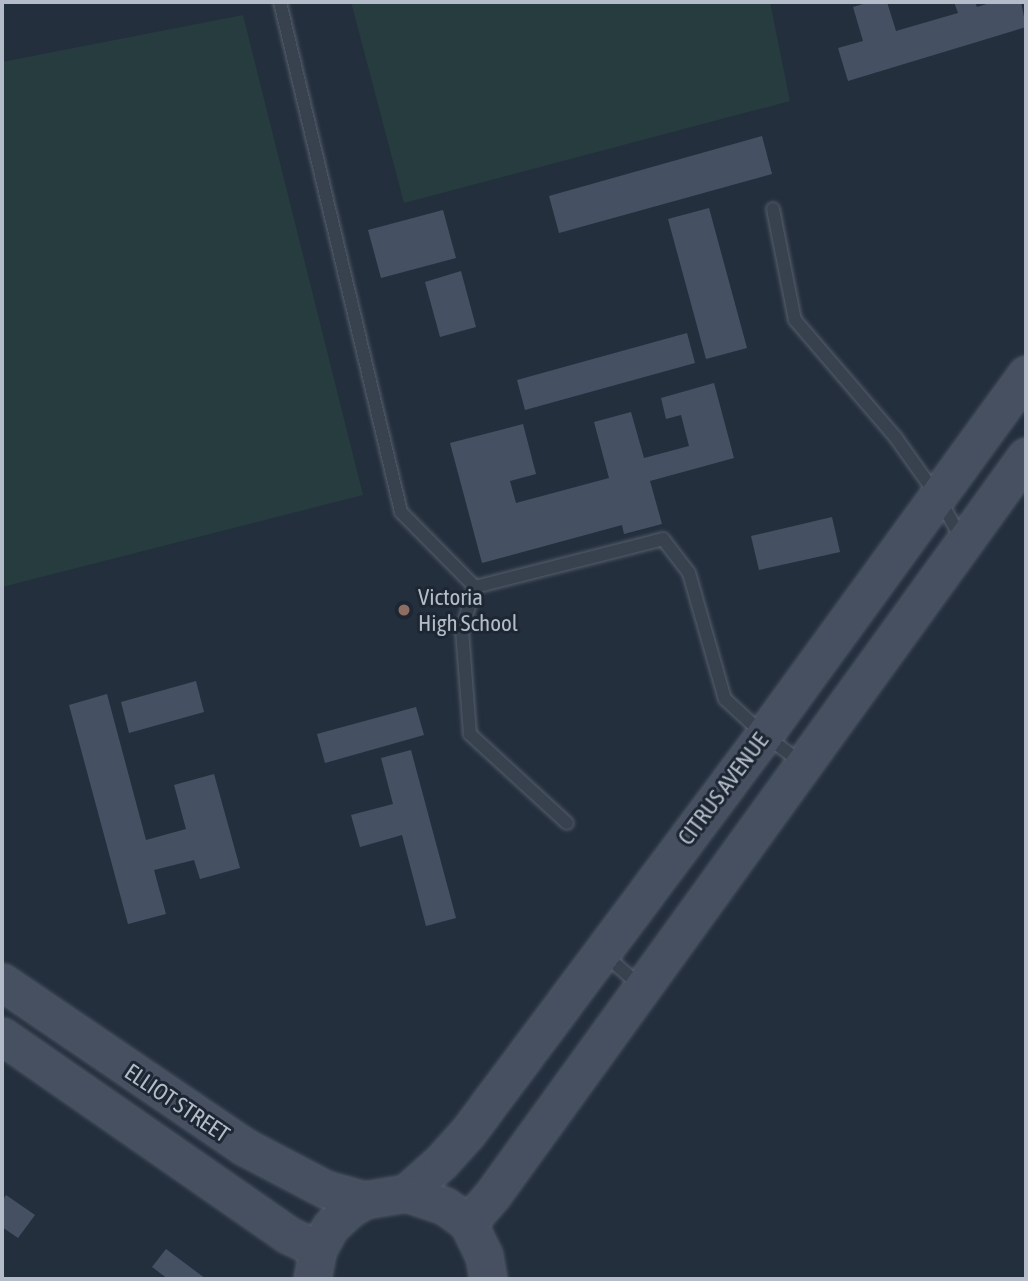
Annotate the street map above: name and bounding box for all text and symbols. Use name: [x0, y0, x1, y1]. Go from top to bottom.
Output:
place label: Victoria High School: [418, 583, 518, 637]
marker: Victoria High School: [396, 602, 412, 618]
street label: CITRUS AVENUE: [672, 728, 774, 850]
street label: ELLIOT STREET: [119, 1058, 235, 1148]

